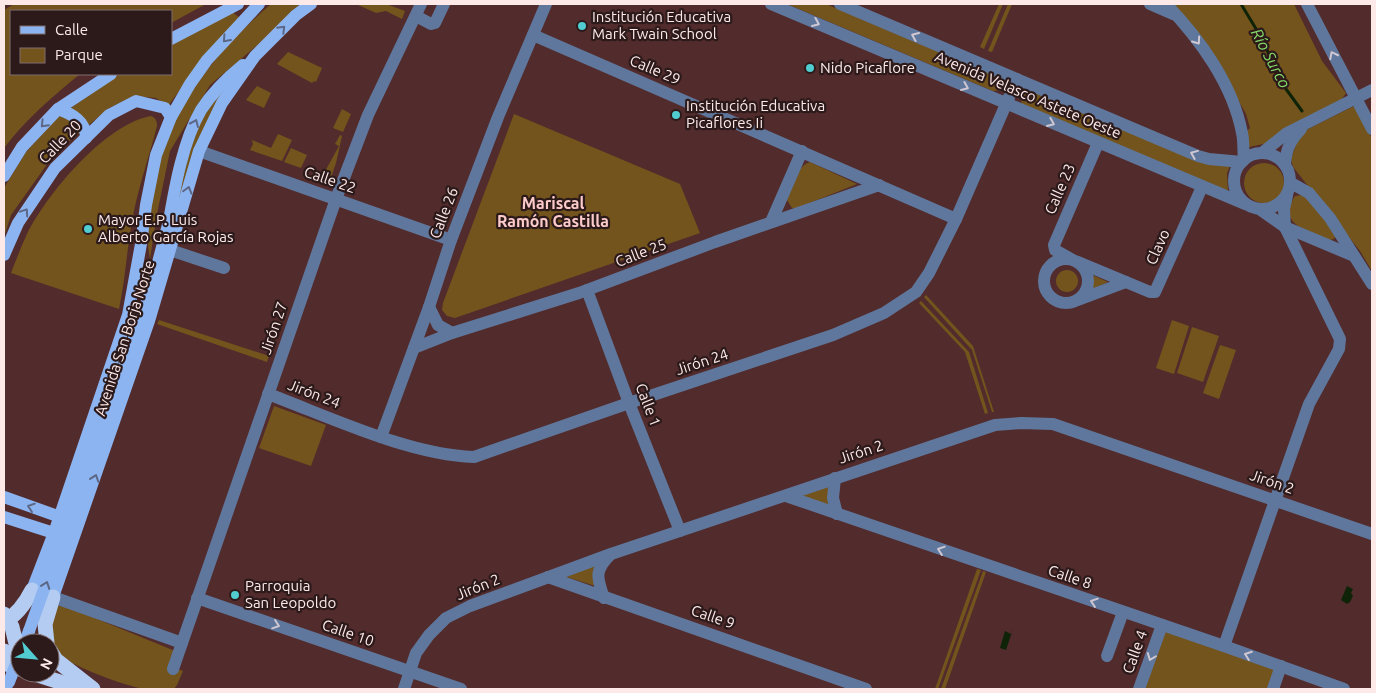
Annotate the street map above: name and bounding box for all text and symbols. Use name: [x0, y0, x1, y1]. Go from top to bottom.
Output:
place label: Institución Educativa Mark Twain School: [592, 8, 731, 42]
legend: [10, 10, 172, 75]
one-way arrow: [811, 16, 820, 27]
marker: Institución Educativa Mark Twain School: [576, 20, 588, 32]
text: Calle: [55, 21, 88, 38]
water label: Río Surco: [1248, 25, 1294, 91]
one-way arrow: [276, 26, 285, 35]
one-way arrow: [912, 31, 920, 41]
one-way arrow: [223, 34, 232, 43]
one-way arrow: [1191, 35, 1200, 45]
text: Parque: [55, 46, 103, 63]
street label: Avenida Velasco Astete Oeste: [933, 48, 1124, 142]
street label: Calle 29: [627, 51, 683, 88]
one-way arrow: [1329, 51, 1339, 60]
place label: Nido Picaflore: [820, 59, 915, 76]
marker: Nido Picaflore: [804, 62, 816, 74]
one-way arrow: [960, 80, 969, 91]
place label: Institución Educativa Picaflores Ii: [686, 97, 825, 131]
marker: Institución Educativa Picaflores Ii: [670, 109, 682, 121]
one-way arrow: [1046, 116, 1055, 127]
street label: Calle 20: [35, 117, 84, 167]
one-way arrow: [41, 118, 50, 127]
one-way arrow: [189, 119, 200, 128]
one-way arrow: [1190, 150, 1199, 160]
street label: Calle 23: [1041, 161, 1078, 217]
street label: Calle 22: [302, 163, 358, 196]
street label: Calle 26: [426, 185, 461, 241]
one-way arrow: [182, 186, 192, 195]
district label: Mariscal Ramón Castilla: [497, 194, 609, 230]
one-way arrow: [19, 208, 28, 218]
place label: Mayor E.P. Luis Alberto García Rojas: [98, 211, 234, 245]
marker: Mayor E.P. Luis Alberto García Rojas: [82, 223, 94, 235]
street label: Clavo: [1142, 226, 1173, 267]
street label: Calle 25: [613, 235, 669, 270]
street label: Avenida San Borja Norte: [91, 258, 158, 418]
street label: Jirón 27: [257, 299, 290, 356]
street label: Jirón 24: [673, 345, 730, 378]
street label: Jirón 24: [286, 376, 343, 411]
street label: Calle 1: [632, 381, 664, 429]
street label: Jirón 2: [836, 436, 885, 467]
street label: Jirón 2: [1248, 466, 1297, 497]
one-way arrow: [90, 474, 100, 483]
one-way arrow: [28, 503, 36, 513]
one-way arrow: [937, 546, 945, 556]
street label: Calle 8: [1046, 561, 1094, 592]
street label: Jirón 2: [453, 570, 502, 603]
place label: Parroquia San Leopoldo: [245, 577, 336, 611]
one-way arrow: [40, 581, 50, 590]
marker: Parroquia San Leopoldo: [229, 589, 241, 601]
one-way arrow: [1091, 598, 1099, 608]
street label: Calle 9: [689, 601, 737, 632]
street label: Calle 10: [320, 616, 376, 649]
one-way arrow: [272, 619, 280, 629]
street label: Calle 4: [1119, 628, 1150, 676]
north arrow: [10, 633, 60, 683]
one-way arrow: [1245, 651, 1253, 661]
one-way arrow: [1147, 653, 1157, 661]
text: N: [37, 656, 56, 672]

